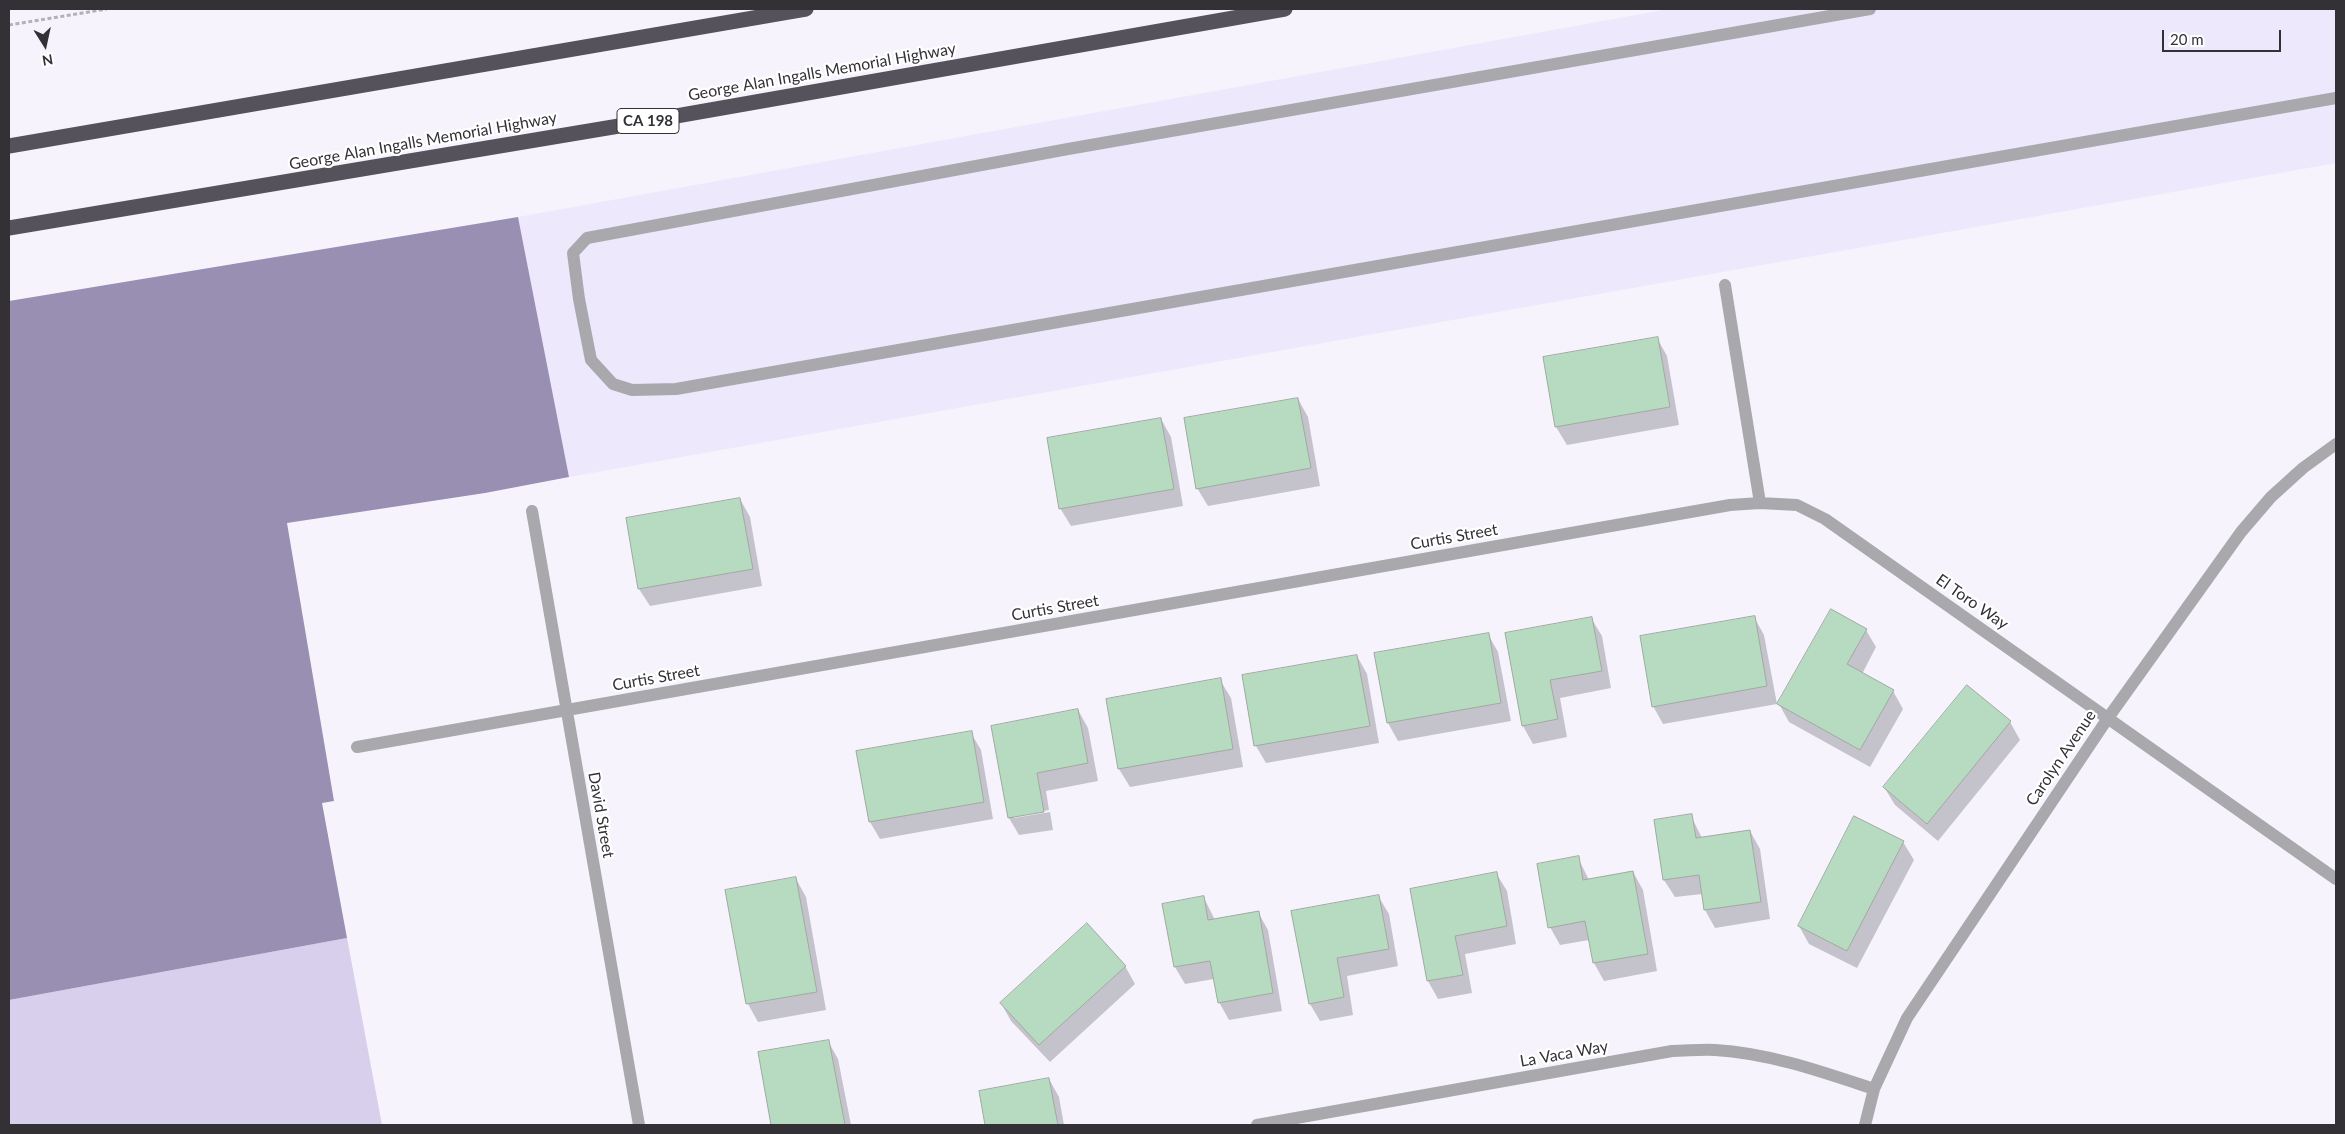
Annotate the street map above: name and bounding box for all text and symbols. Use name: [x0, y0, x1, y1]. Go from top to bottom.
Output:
north arrow: [20, 20, 70, 70]
scale bar: [2165, 20, 2284, 52]
text: 20 m: [2170, 30, 2204, 48]
street label: George Alan Ingalls Memorial Highway: [687, 39, 957, 105]
text: N: [41, 51, 54, 70]
street label: George Alan Ingalls Memorial Highway: [288, 108, 558, 174]
road number: CA 198: [617, 108, 679, 134]
street label: Curtis Street: [1409, 520, 1499, 554]
street label: El Toro Way: [1932, 570, 2012, 634]
street label: Curtis Street: [1010, 591, 1100, 625]
street label: Curtis Street: [611, 661, 701, 695]
street label: Carolyn Avenue: [2022, 707, 2100, 809]
street label: David Street: [584, 770, 618, 860]
street label: La Vaca Way: [1518, 1037, 1610, 1071]

